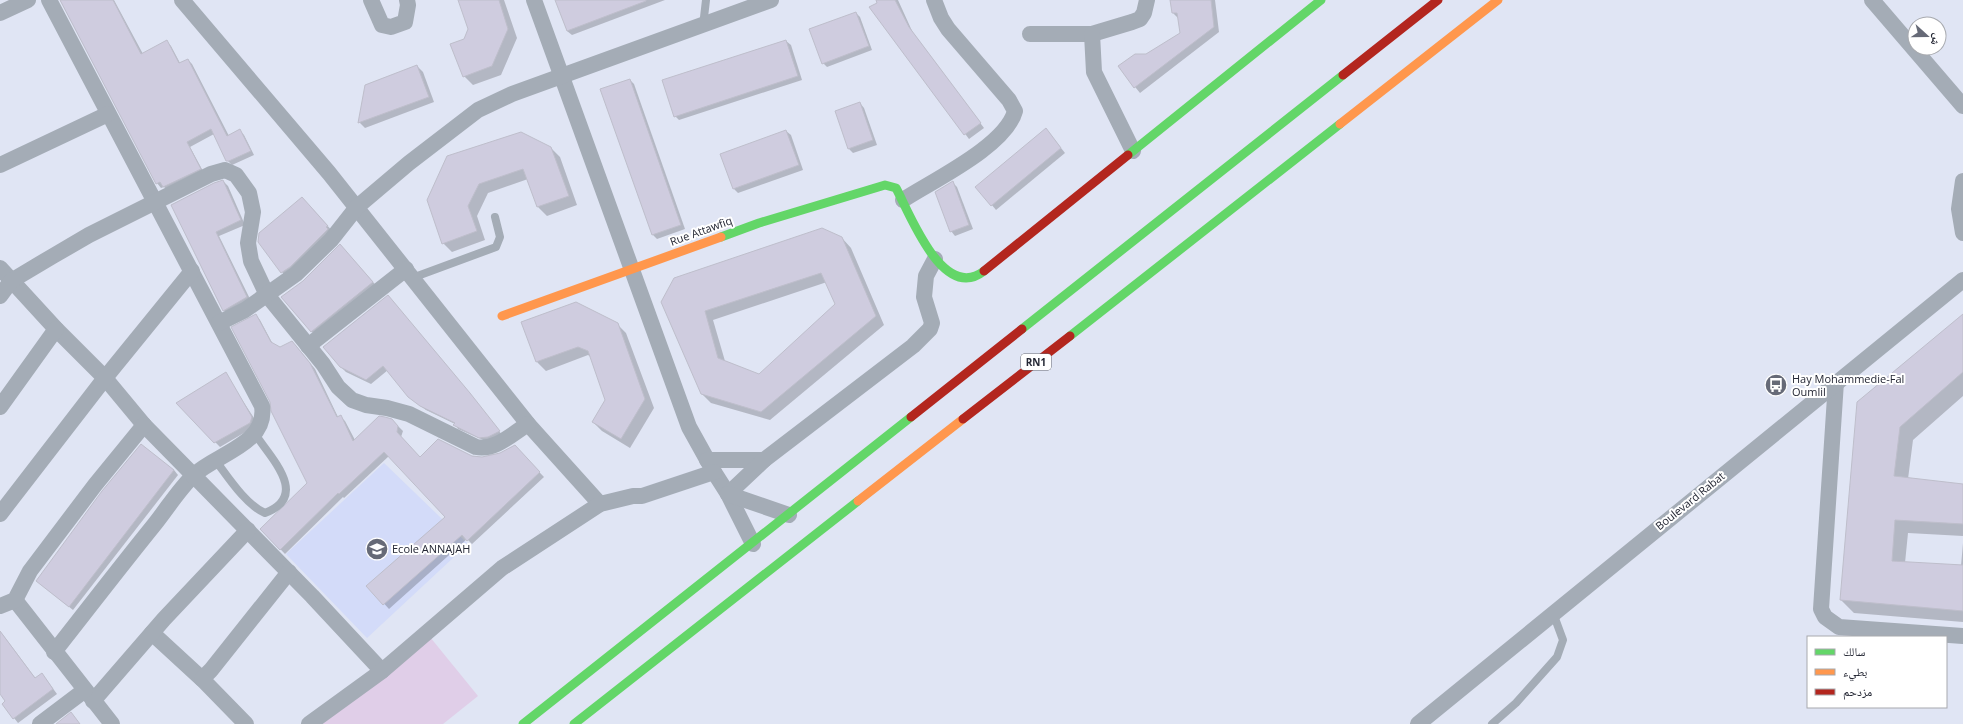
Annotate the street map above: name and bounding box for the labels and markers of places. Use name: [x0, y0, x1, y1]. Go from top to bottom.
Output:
place label: Hay Mohammedie-Fal Oumlil: [1792, 371, 1904, 399]
bus stop icon: Hay Mohammedie-Fal Oumlil: [1763, 372, 1789, 398]
school or university icon: Ecole ANNAJAH: [364, 536, 390, 562]
place label: Ecole ANNAJAH: [392, 541, 470, 556]

